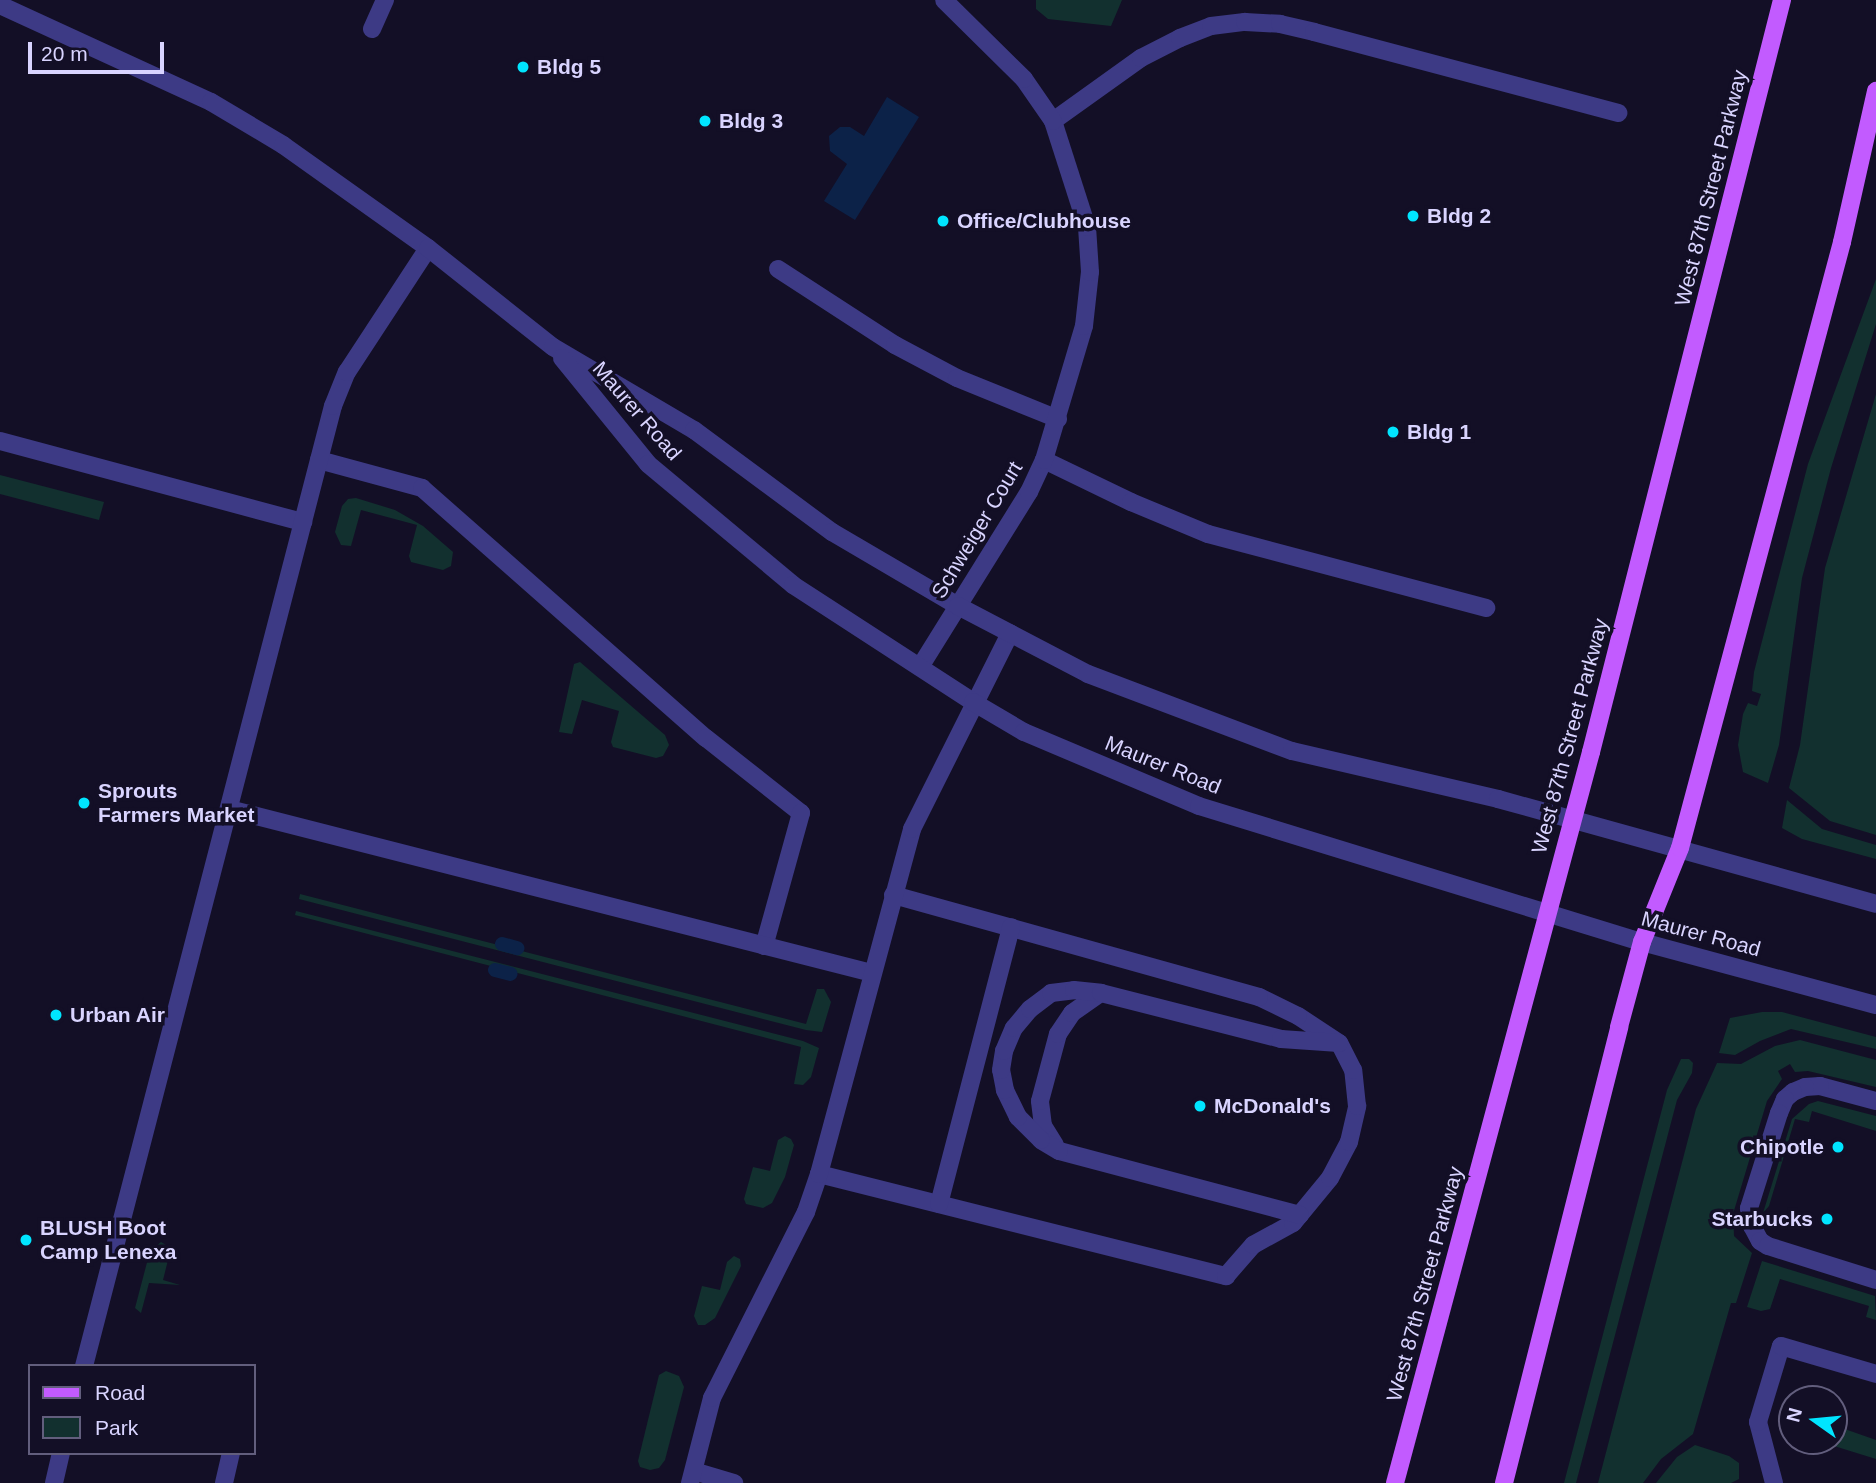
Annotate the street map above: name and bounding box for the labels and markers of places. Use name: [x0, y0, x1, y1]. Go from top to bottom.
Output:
place label: Bldg 5: [537, 54, 601, 80]
marker: Bldg 5: [515, 59, 531, 75]
place label: Bldg 3: [719, 108, 783, 134]
marker: Bldg 3: [697, 113, 713, 129]
place label: Bldg 2: [1427, 203, 1491, 229]
place label: Office/Clubhouse: [957, 208, 1131, 234]
marker: Bldg 2: [1405, 208, 1421, 224]
marker: Office/Clubhouse: [935, 213, 951, 229]
place label: Bldg 1: [1407, 419, 1471, 445]
marker: Bldg 1: [1385, 424, 1401, 440]
place label: Sprouts Farmers Market: [98, 778, 254, 828]
marker: Sprouts Farmers Market: [76, 795, 92, 811]
place label: Urban Air: [70, 1002, 166, 1028]
marker: Urban Air: [48, 1007, 64, 1023]
place label: McDonald's: [1214, 1093, 1331, 1119]
marker: McDonald's: [1192, 1098, 1208, 1114]
place label: Chipotle: [1740, 1134, 1824, 1160]
marker: Chipotle: [1830, 1139, 1846, 1155]
place label: Starbucks: [1711, 1206, 1813, 1232]
marker: Starbucks: [1819, 1211, 1835, 1227]
place label: BLUSH Boot Camp Lenexa: [40, 1215, 177, 1265]
marker: BLUSH Boot Camp Lenexa: [18, 1232, 34, 1248]

